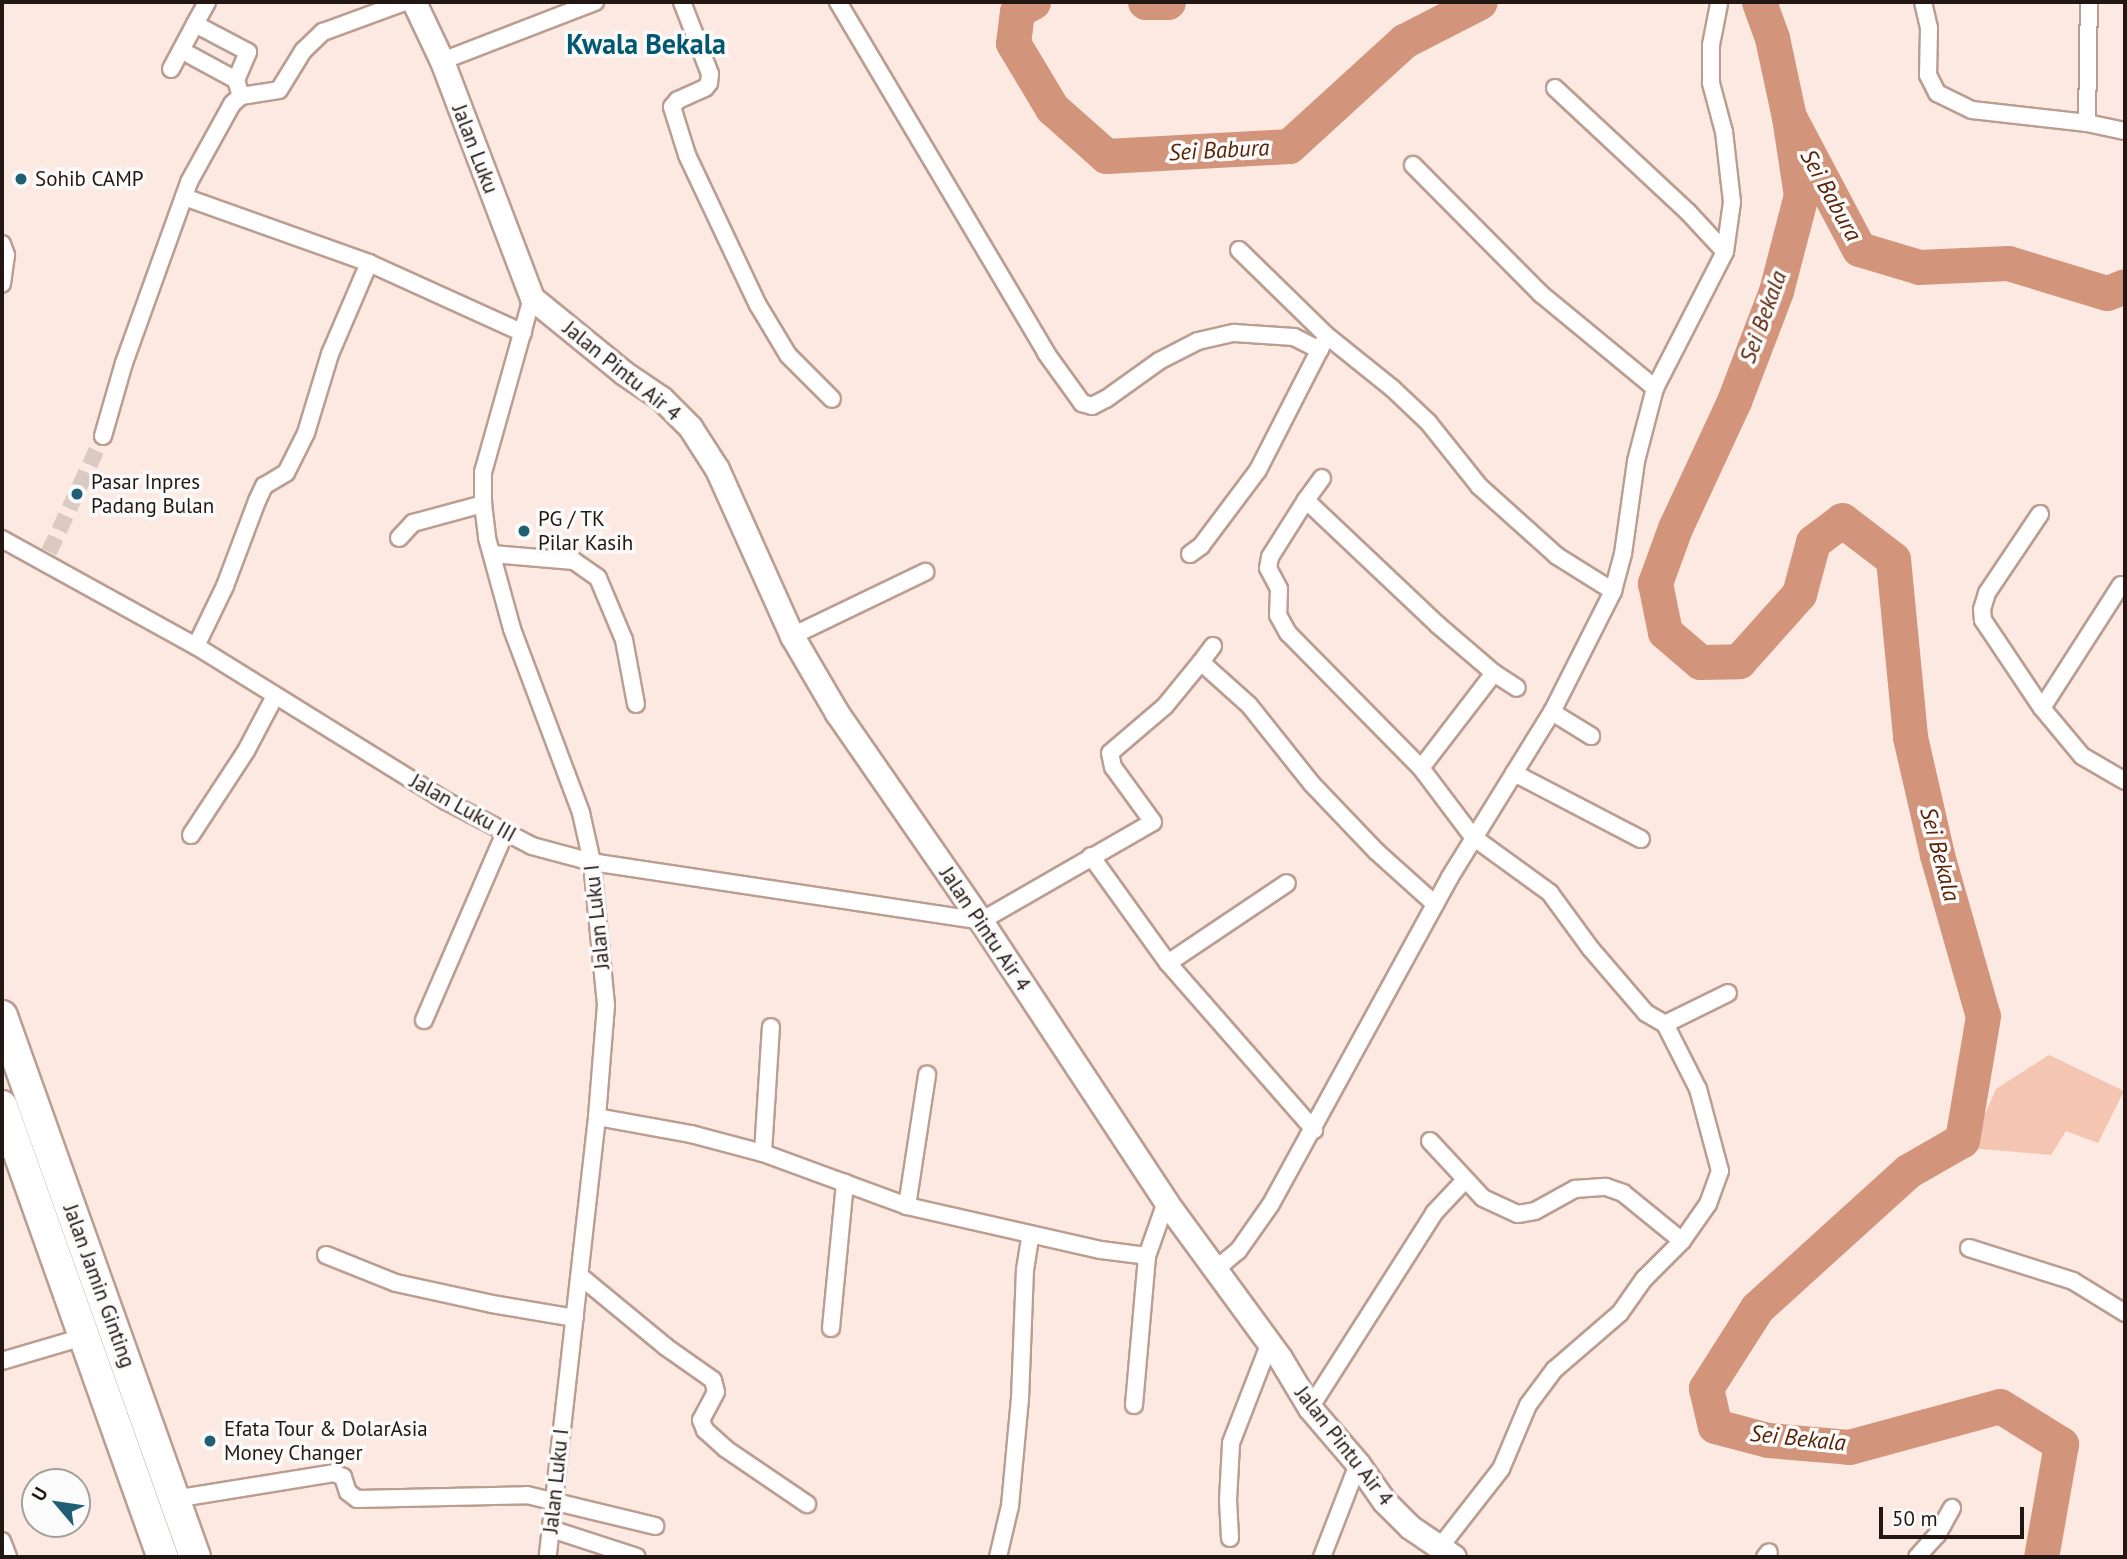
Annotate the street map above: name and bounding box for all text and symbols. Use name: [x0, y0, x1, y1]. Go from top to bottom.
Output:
district label: Kwala Bekala: [566, 27, 726, 61]
street label: Jalan Luku: [447, 101, 503, 197]
water label: Sei Babura: [1168, 134, 1270, 166]
water label: Sei Babura: [1794, 144, 1868, 246]
place label: Sohib CAMP: [35, 166, 144, 192]
marker: Sohib CAMP: [13, 171, 29, 187]
water label: Sei Bekala: [1734, 267, 1792, 367]
street label: Jalan Pintu Air 4: [558, 316, 686, 426]
place label: Pasar Inpres Padang Bulan: [91, 469, 214, 519]
marker: Pasar Inpres Padang Bulan: [69, 486, 85, 502]
place label: PG / TK Pilar Kasih: [538, 506, 633, 556]
marker: PG / TK Pilar Kasih: [516, 523, 532, 539]
street label: Jalan Luku III: [406, 769, 520, 847]
water label: Sei Bekala: [1914, 804, 1966, 904]
street label: Jalan Pintu Air 4: [934, 862, 1036, 996]
street label: Jalan Luku I: [579, 863, 615, 971]
street label: Jalan Jamin Ginting: [58, 1201, 140, 1371]
street label: Jalan Pintu Air 4: [1289, 1381, 1399, 1511]
place label: Efata Tour & DolarAsia Money Changer: [224, 1416, 428, 1466]
water label: Sei Bekala: [1749, 1419, 1847, 1457]
street label: Jalan Luku I: [538, 1427, 574, 1535]
marker: Efata Tour & DolarAsia Money Changer: [202, 1433, 218, 1449]
north arrow: [21, 1468, 91, 1538]
text: U: [26, 1483, 53, 1505]
scale bar: [1882, 1492, 2027, 1536]
text: 50 m: [1892, 1505, 1938, 1532]

